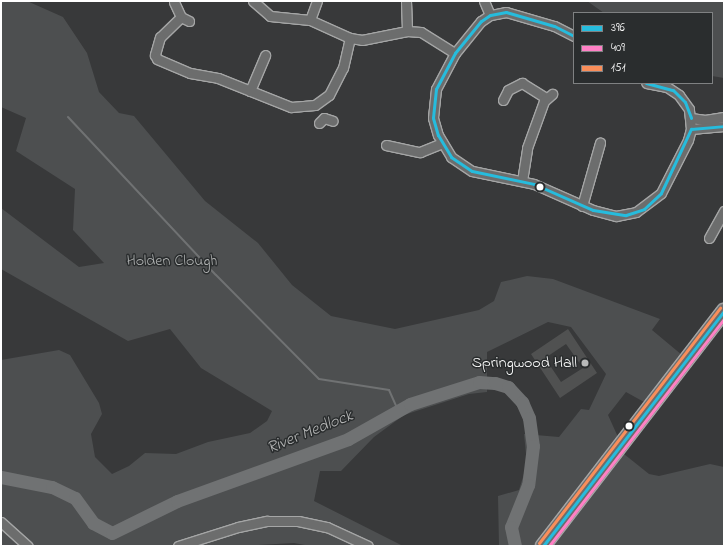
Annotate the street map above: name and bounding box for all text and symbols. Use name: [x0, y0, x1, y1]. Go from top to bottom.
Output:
legend: [573, 12, 713, 84]
text: 396: [611, 19, 625, 37]
text: 409: [611, 39, 625, 57]
text: 151: [611, 59, 626, 77]
unlabelled marker: [535, 182, 545, 192]
park label: Holden Clough: [127, 251, 217, 271]
place label: Springwood Hall: [472, 353, 577, 373]
marker: Springwood Hall: [580, 358, 590, 368]
water label: River Medlock: [264, 406, 356, 458]
unlabelled marker: [624, 421, 634, 431]

